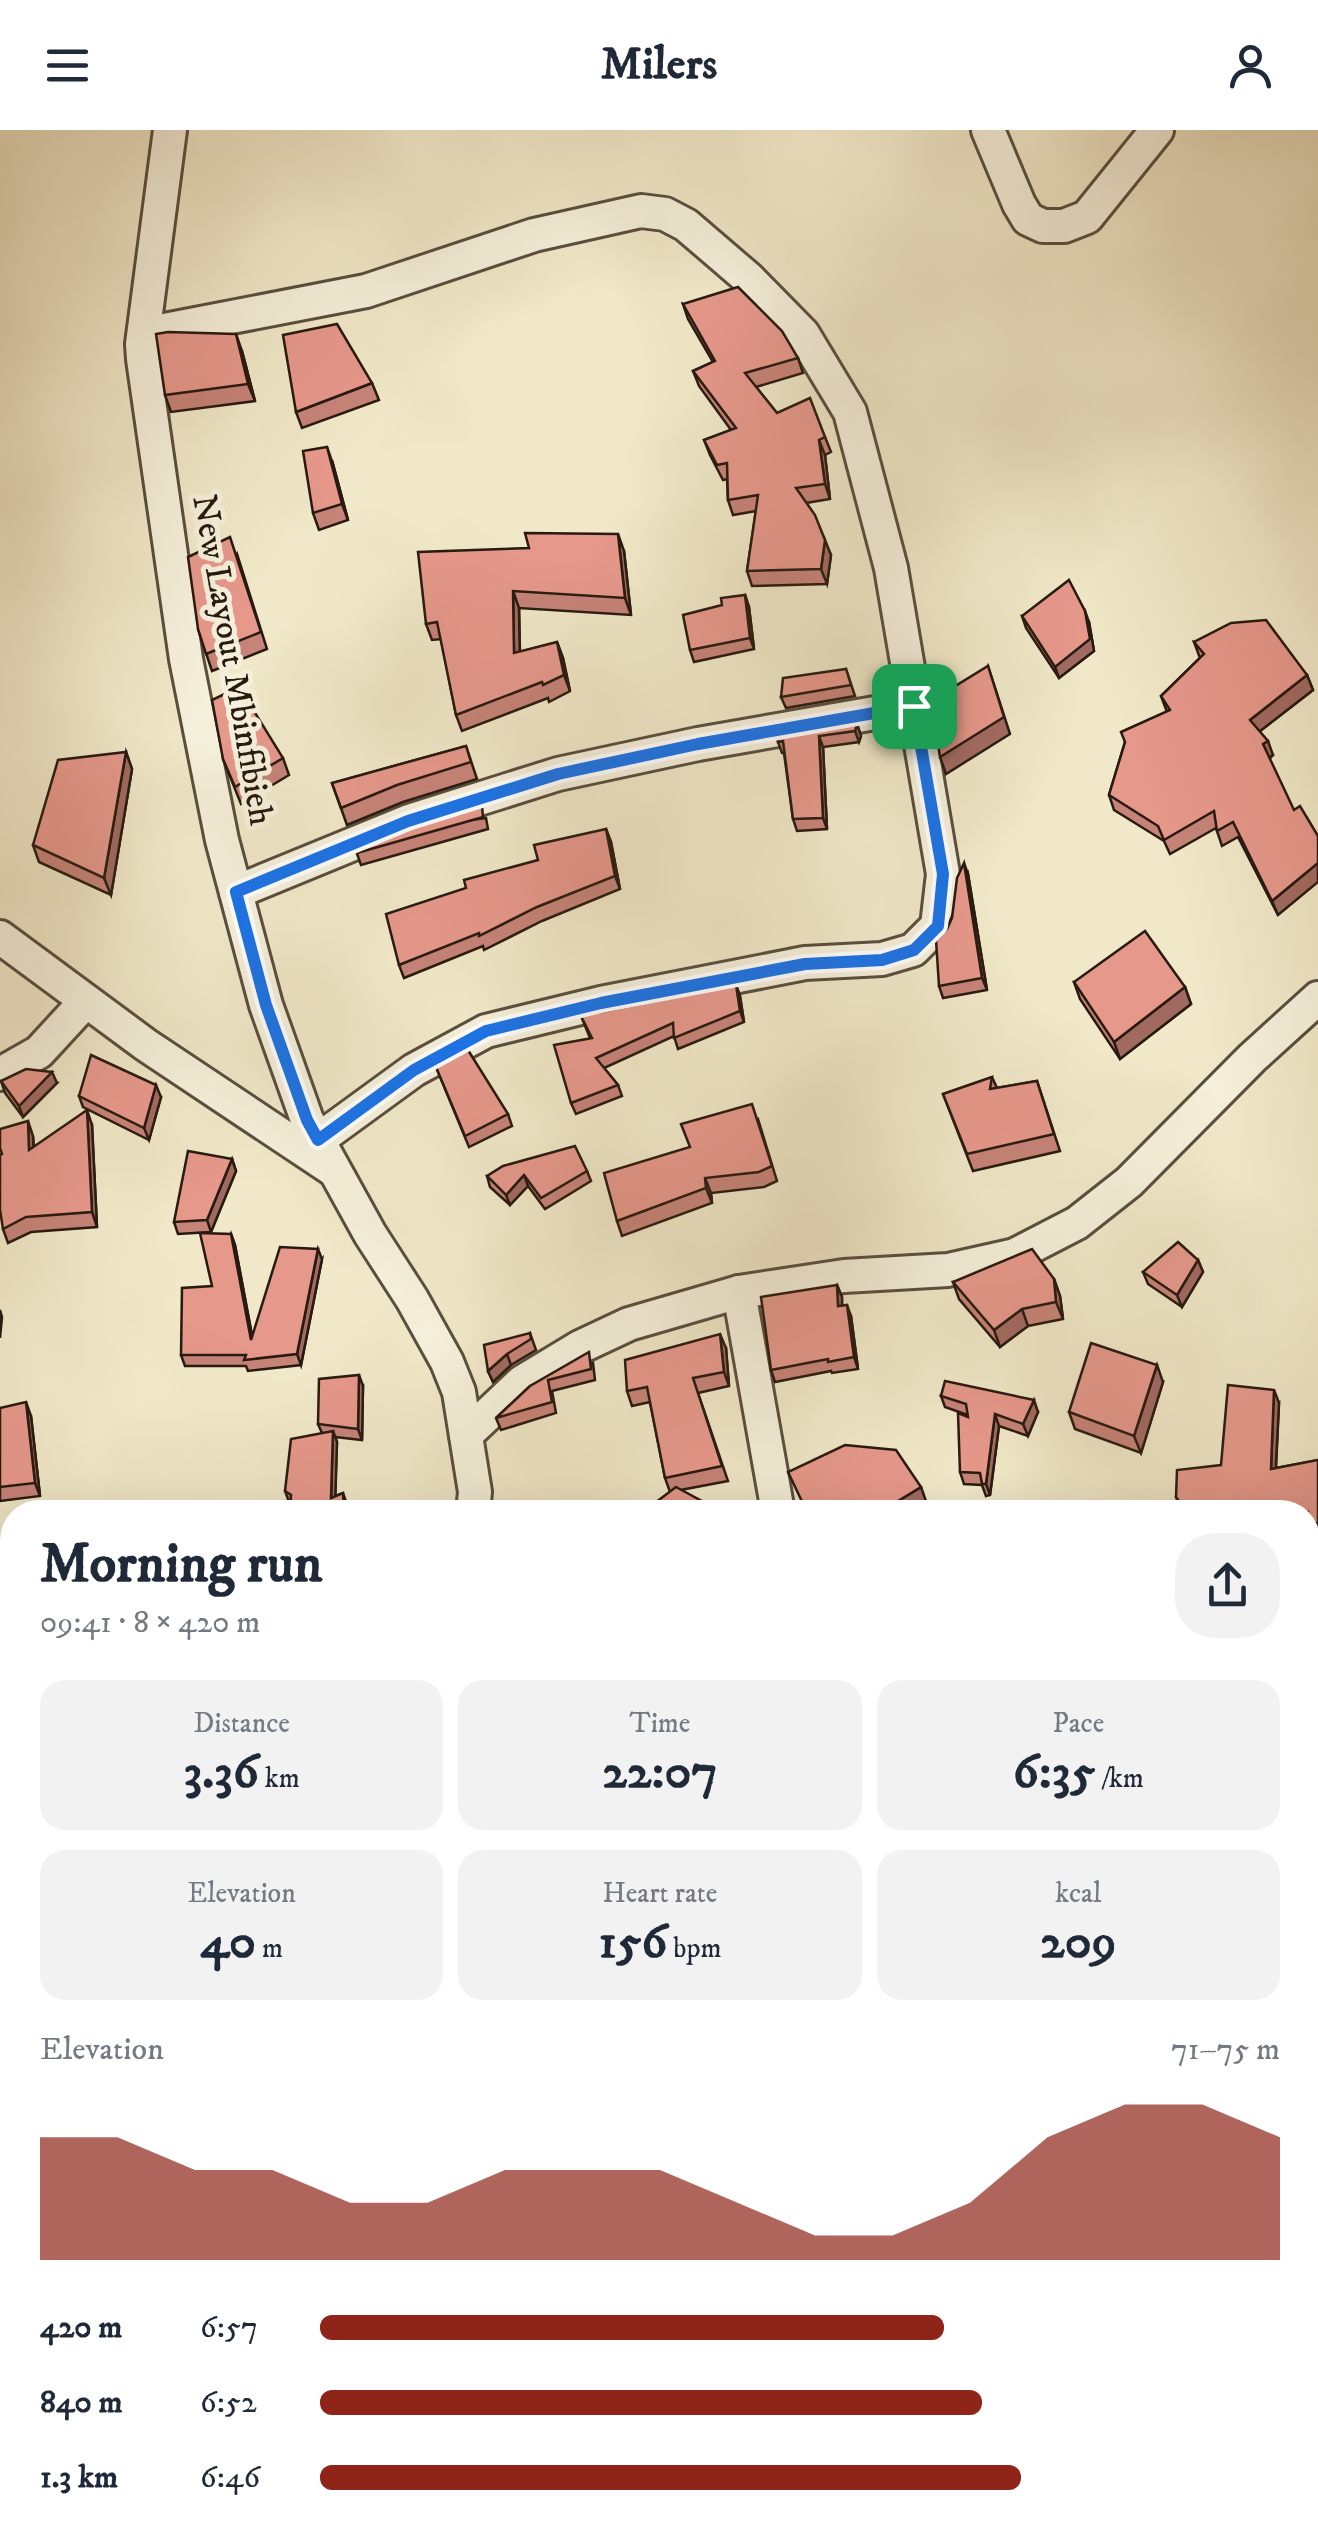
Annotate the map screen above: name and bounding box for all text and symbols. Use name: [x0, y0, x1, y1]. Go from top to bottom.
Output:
text: Milers: [601, 37, 717, 93]
icon: menu: [40, 38, 95, 93]
icon: person: [1223, 38, 1278, 93]
street label: New Layout Mbinfibieh: [181, 491, 283, 829]
pin: [872, 664, 957, 749]
icon: arrive: [887, 679, 942, 734]
text: Morning run: [40, 1531, 322, 1600]
button: share: [1175, 1533, 1280, 1638]
text: 09:41 · 8 × 420 m: [40, 1603, 260, 1643]
text: Distance: [193, 1706, 290, 1741]
text: Time: [630, 1706, 690, 1741]
text: Pace: [1052, 1706, 1104, 1741]
text: 3.36: [184, 1741, 259, 1804]
text: 22:07: [602, 1741, 718, 1804]
text: 6:35: [1013, 1741, 1095, 1804]
text: km: [259, 1761, 300, 1796]
text: /km: [1095, 1761, 1144, 1796]
text: Elevation: [187, 1876, 296, 1911]
text: Heart rate: [603, 1876, 717, 1911]
text: kcal: [1055, 1876, 1101, 1911]
text: 40: [200, 1911, 256, 1974]
text: 156: [598, 1911, 667, 1974]
text: 209: [1040, 1911, 1117, 1974]
text: m: [256, 1931, 283, 1966]
text: bpm: [667, 1931, 722, 1966]
text: Elevation: [40, 2030, 164, 2070]
text: 71–75 m: [1171, 2030, 1280, 2070]
text: 420 m: [40, 2308, 122, 2348]
text: 6:57: [200, 2308, 258, 2348]
text: 840 m: [40, 2383, 123, 2423]
text: 6:52: [200, 2383, 257, 2423]
text: 1.3 km: [40, 2458, 118, 2498]
text: 6:46: [200, 2458, 260, 2498]

